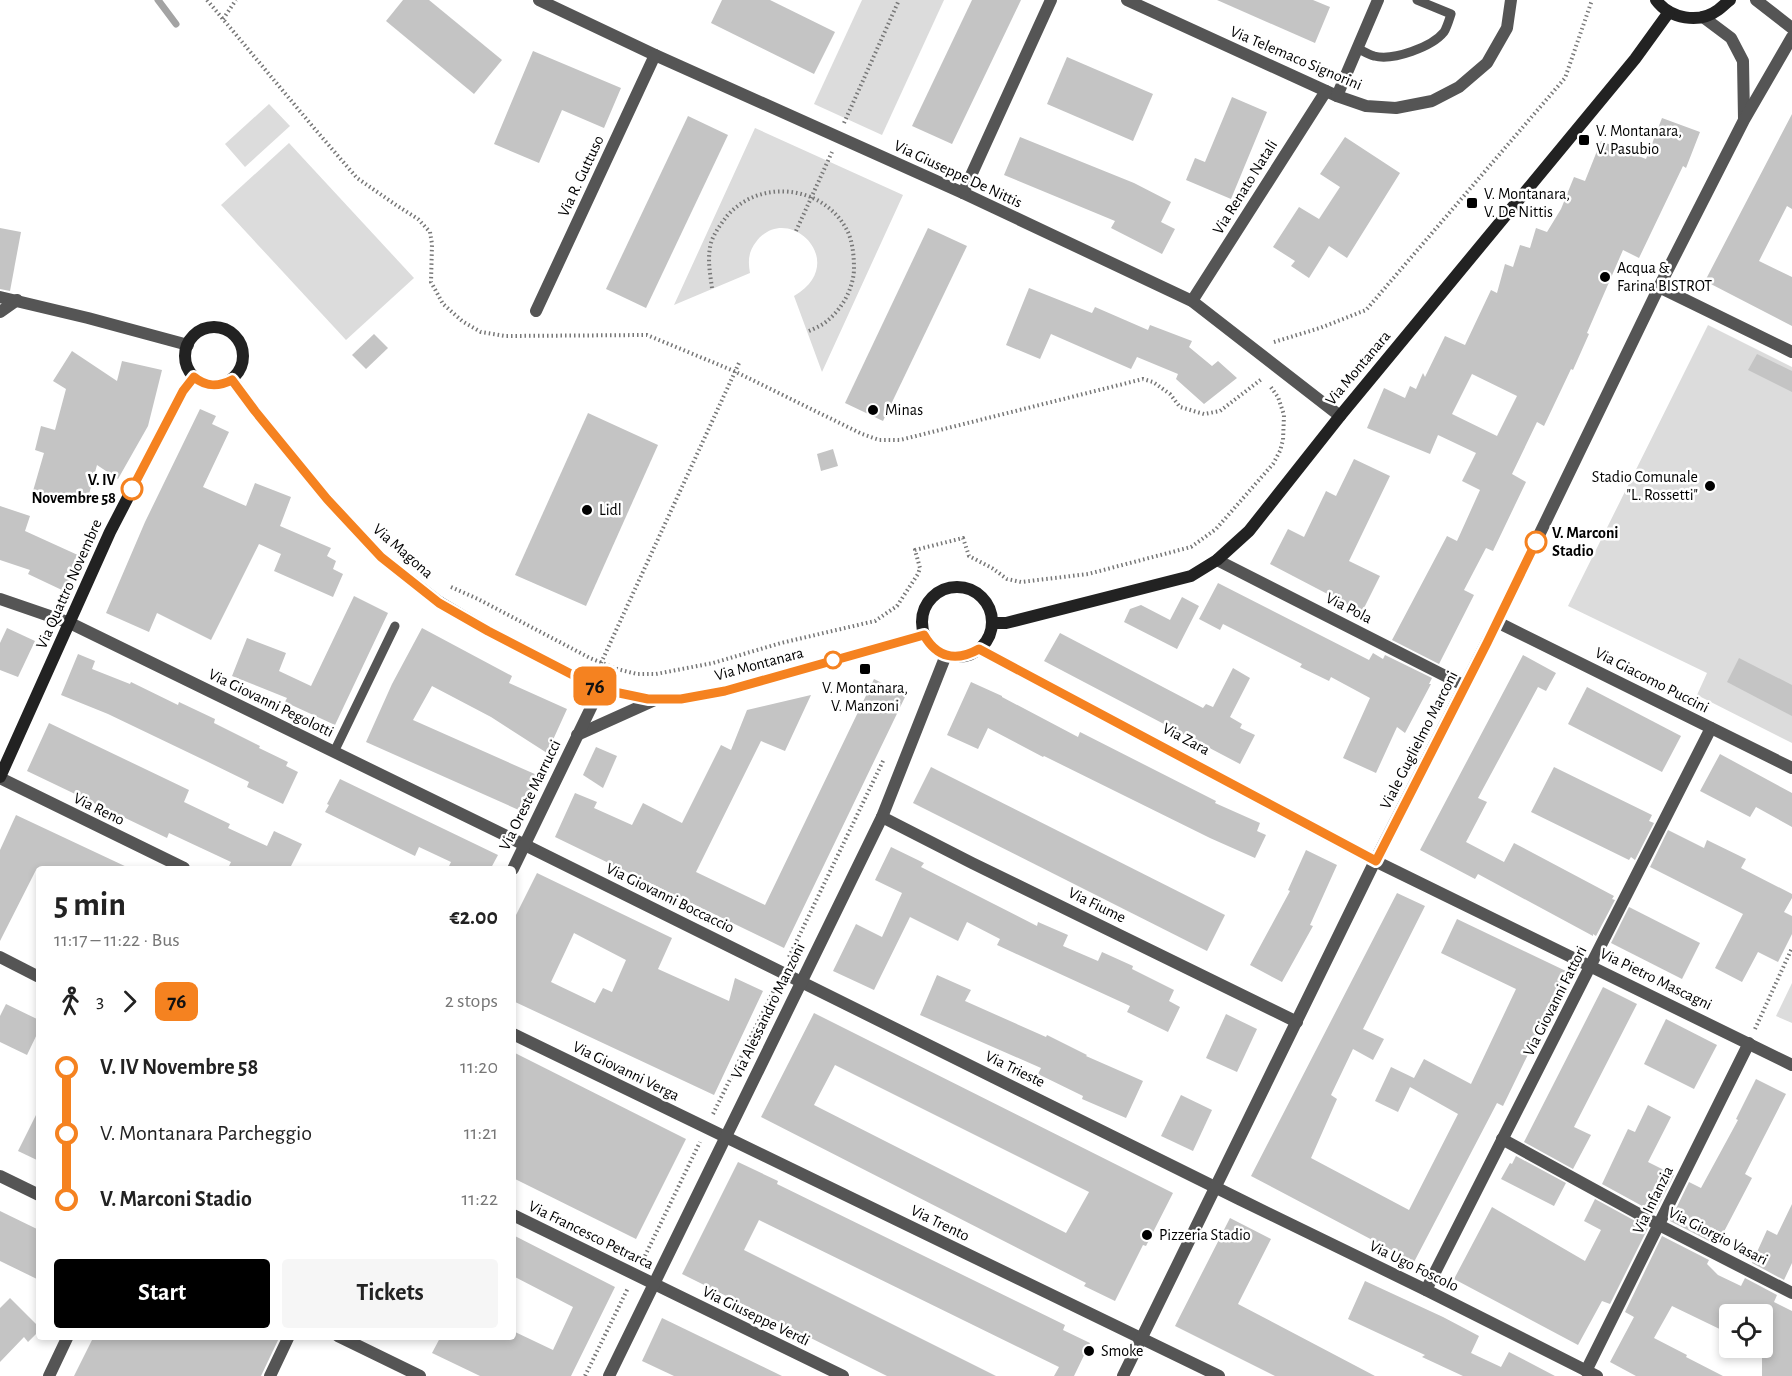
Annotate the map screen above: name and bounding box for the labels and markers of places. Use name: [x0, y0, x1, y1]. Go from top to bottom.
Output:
place label: V. Montanara, V. Pasubio: [1596, 123, 1682, 157]
marker: V. Montanara, V. Pasubio: [1577, 133, 1591, 147]
place label: V. Montanara, V. De Nittis: [1484, 186, 1570, 220]
marker: V. Montanara, V. De Nittis: [1465, 196, 1479, 210]
place label: Acqua & Farina BISTROT: [1617, 260, 1712, 294]
marker: Acqua & Farina BISTROT: [1598, 270, 1612, 284]
place label: Minas: [885, 402, 923, 418]
marker: Minas: [866, 403, 880, 417]
place label: Stadio Comunale "L. Rossetti": [1592, 469, 1698, 503]
place label: V. IV Novembre 58: [31, 472, 117, 506]
marker: V. IV Novembre 58: [121, 478, 143, 500]
marker: Stadio Comunale "L. Rossetti": [1703, 479, 1717, 493]
place label: Lidl: [599, 502, 622, 518]
marker: Lidl: [580, 503, 594, 517]
place label: V. Marconi Stadio: [1552, 525, 1619, 559]
marker: V. Marconi Stadio: [1525, 531, 1547, 553]
unlabelled marker: [824, 651, 842, 669]
marker: V. Montanara, V. Manzoni: [858, 662, 872, 676]
place label: V. Montanara, V. Manzoni: [822, 680, 908, 714]
place label: Pizzeria Stadio: [1159, 1227, 1251, 1243]
marker: Pizzeria Stadio: [1140, 1228, 1154, 1242]
place label: Smoke: [1101, 1343, 1143, 1359]
marker: Smoke: [1082, 1344, 1096, 1358]

